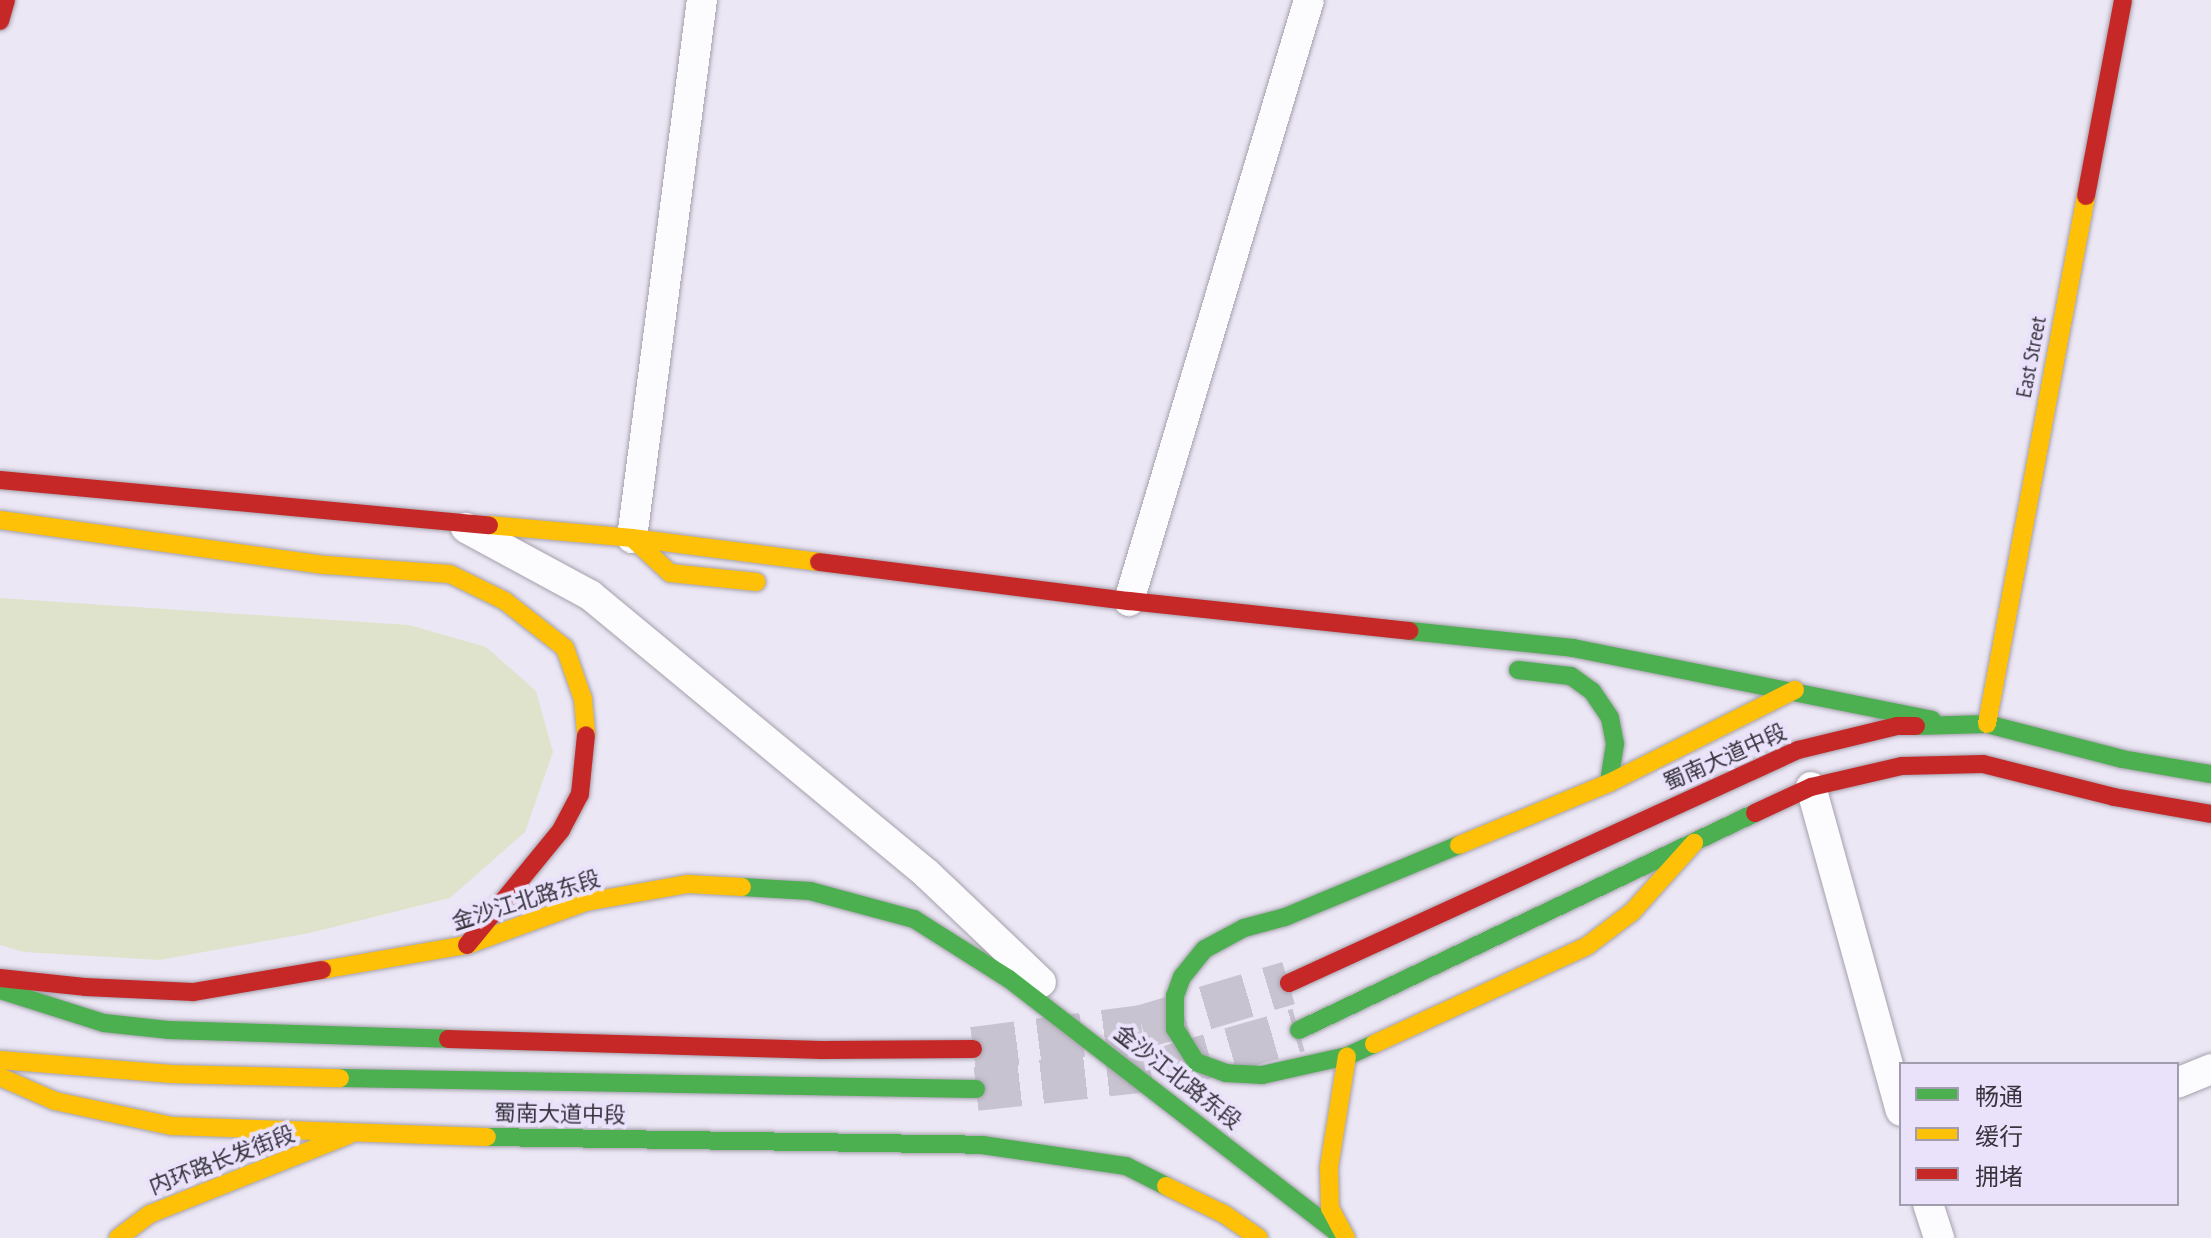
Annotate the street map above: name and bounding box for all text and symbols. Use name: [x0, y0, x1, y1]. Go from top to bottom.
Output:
street label: East Street: [2010, 314, 2052, 400]
street label: 蜀南大道中段: [1659, 718, 1791, 796]
street label: 金沙江北路东段: [449, 865, 603, 935]
street label: 金沙江北路东段: [1109, 1019, 1247, 1135]
legend: [1899, 1062, 2179, 1206]
text: 畅通: [1975, 1081, 2023, 1112]
street label: 蜀南大道中段: [494, 1100, 626, 1128]
street label: 内环路长发街段: [145, 1120, 299, 1200]
text: 缓行: [1975, 1121, 2023, 1152]
text: 拥堵: [1975, 1161, 2023, 1192]

